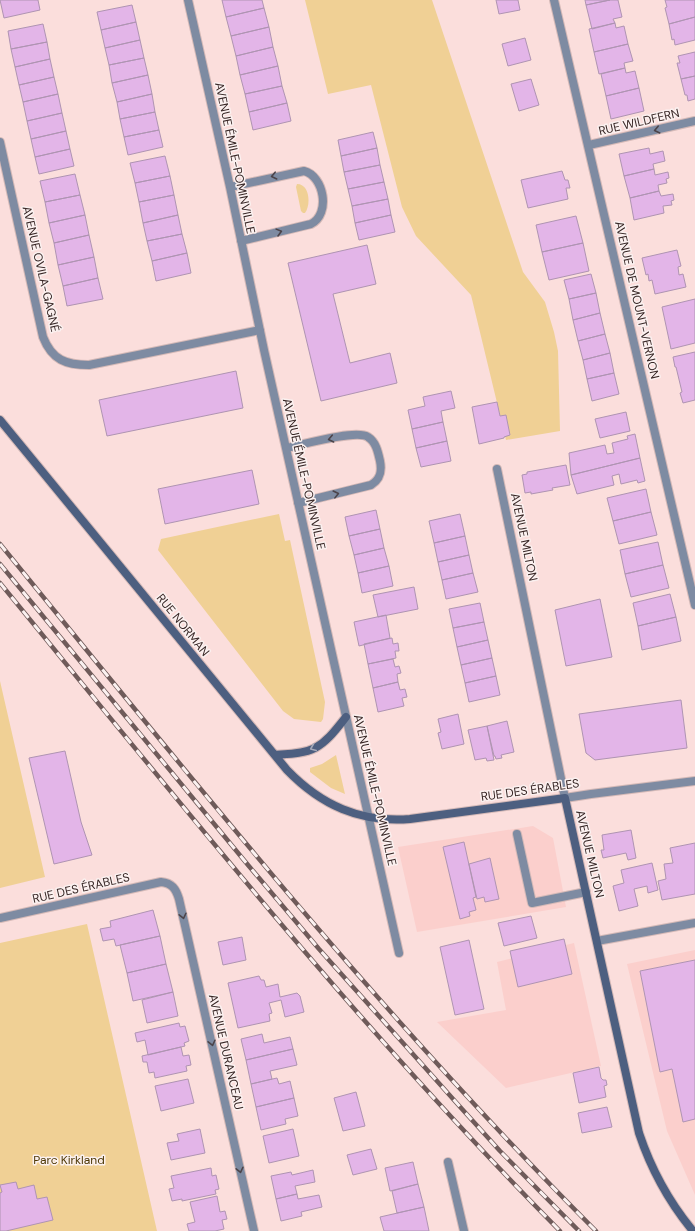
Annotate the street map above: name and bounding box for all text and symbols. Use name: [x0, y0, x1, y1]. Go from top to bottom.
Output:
street label: AVENUE ÉMILE-POMINVILLE: [211, 81, 259, 236]
street label: RUE WILDFERN: [597, 105, 681, 139]
one-way arrow: [654, 126, 660, 134]
one-way arrow: [271, 172, 277, 180]
street label: AVENUE OVILA-GAGNÉ: [19, 204, 63, 334]
street label: AVENUE DE MOUNT-VERNON: [611, 220, 663, 380]
one-way arrow: [276, 228, 283, 237]
street label: AVENUE ÉMILE-POMINVILLE: [279, 397, 329, 551]
one-way arrow: [328, 434, 335, 442]
one-way arrow: [332, 490, 339, 499]
street label: AVENUE MILTON: [507, 492, 541, 582]
street label: RUE NORMAN: [153, 590, 213, 660]
street label: AVENUE ÉMILE-POMINVILLE: [350, 713, 400, 867]
one-way arrow: [309, 743, 317, 751]
street label: RUE DES ÉRABLES: [480, 775, 580, 805]
street label: AVENUE MILTON: [572, 809, 608, 899]
street label: RUE DES ÉRABLES: [31, 869, 131, 907]
one-way arrow: [179, 913, 187, 920]
street label: AVENUE DURANCEAU: [205, 993, 247, 1111]
one-way arrow: [208, 1040, 216, 1046]
park label: Parc Kirkland: [33, 1152, 105, 1168]
one-way arrow: [236, 1167, 244, 1173]

